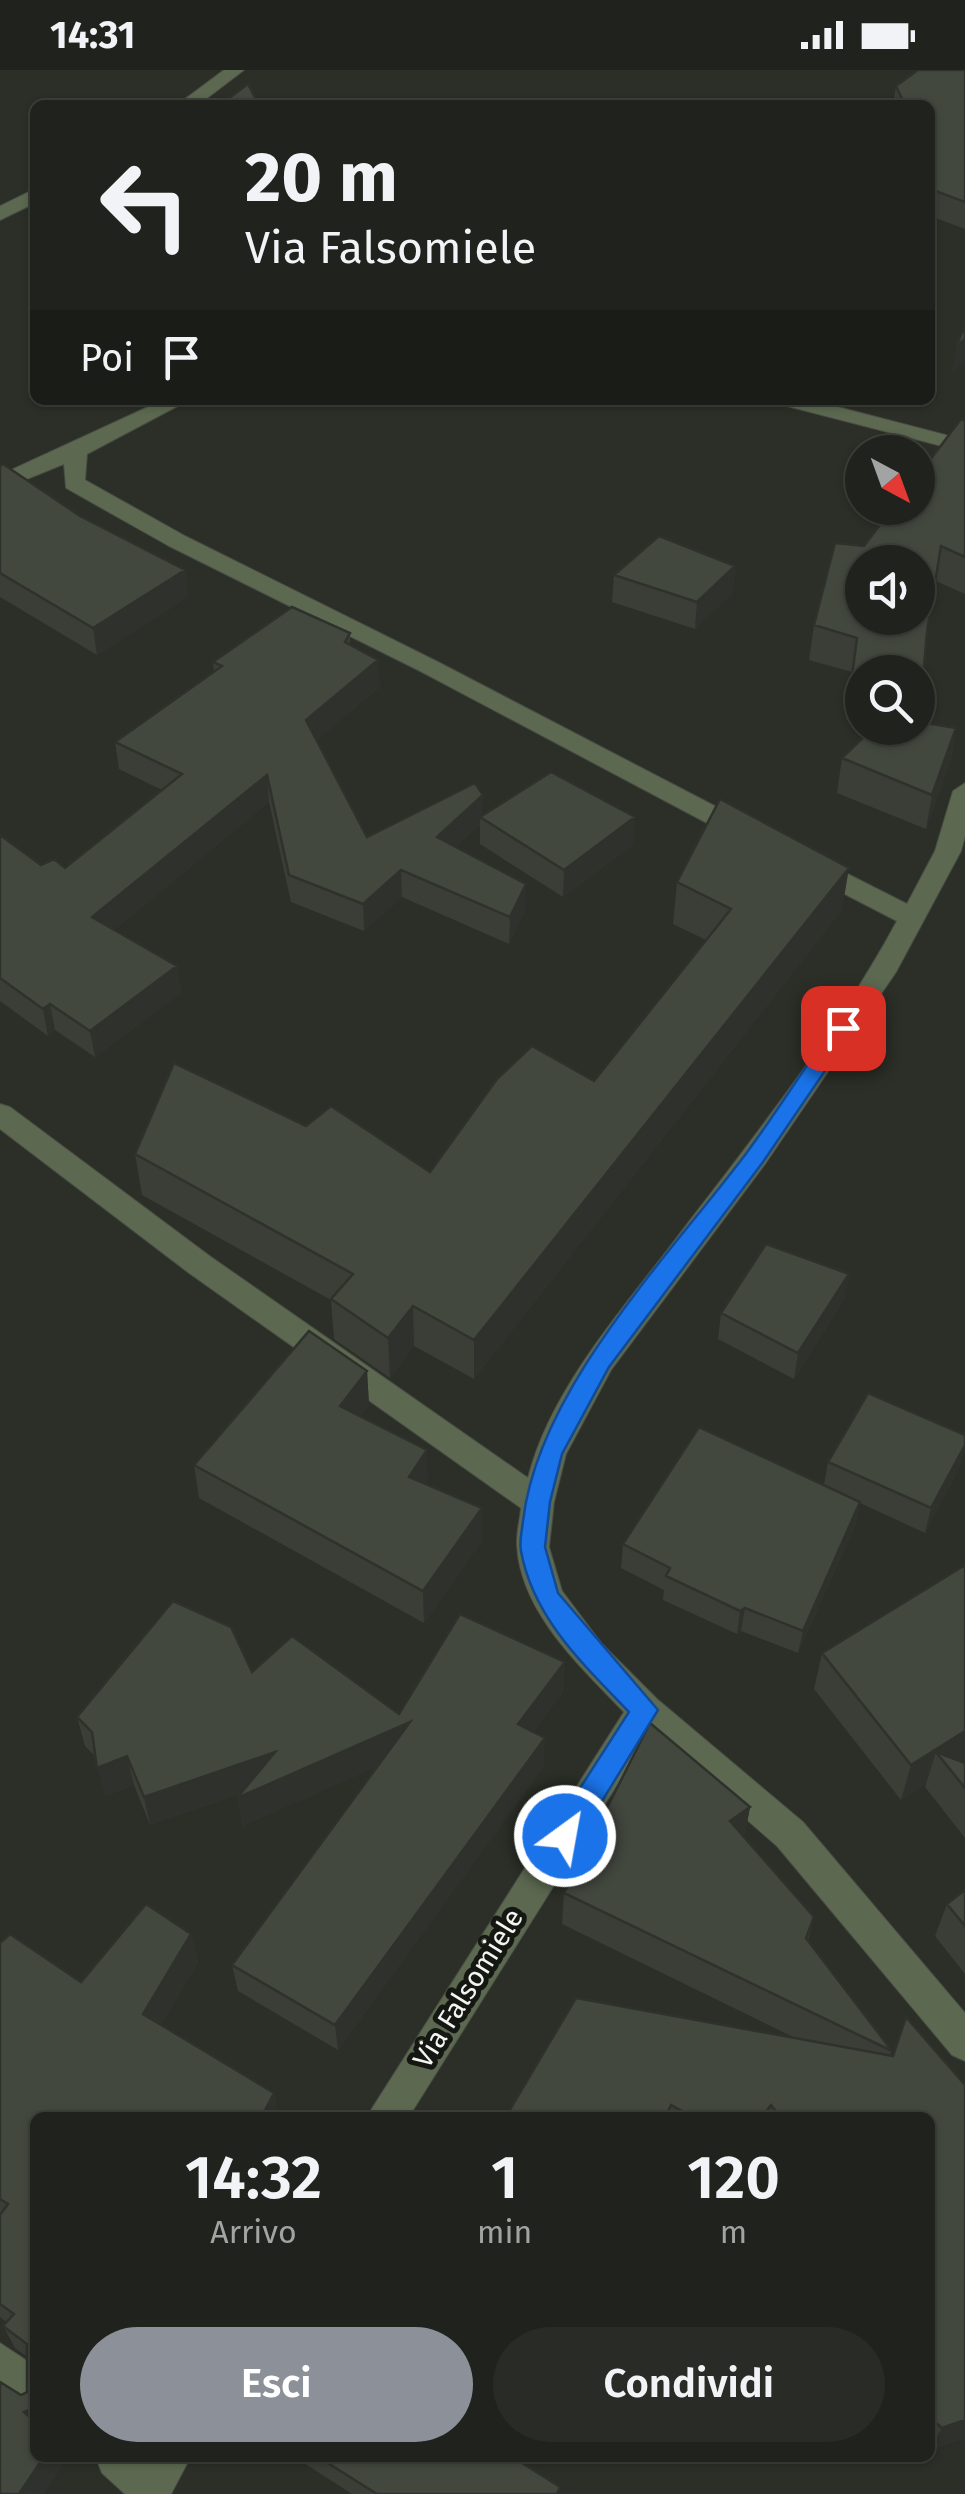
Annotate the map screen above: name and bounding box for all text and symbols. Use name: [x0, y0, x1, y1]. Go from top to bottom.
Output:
text: 14:31: [50, 12, 135, 58]
text: 20 m: [245, 136, 398, 220]
icon: left: [80, 140, 210, 270]
text: Via Falsomiele: [245, 221, 536, 275]
icon: arrive: [154, 330, 209, 385]
text: Poi: [80, 335, 134, 381]
north arrow: [845, 435, 935, 525]
map controls: [845, 435, 935, 745]
button: sound: [845, 545, 935, 635]
button: search: [845, 655, 935, 745]
pin: [801, 986, 886, 1071]
icon: arrive: [816, 1001, 871, 1056]
position arrow: [513, 1784, 617, 1888]
street label: Via Falsomiele: [406, 1902, 530, 2074]
text: 14:32: [185, 2142, 322, 2214]
text: 1: [491, 2142, 518, 2214]
text: 120: [687, 2142, 780, 2214]
text: Arrivo: [210, 2213, 297, 2251]
text: min: [477, 2213, 532, 2251]
text: m: [720, 2213, 747, 2251]
button: Esci: [80, 2327, 473, 2442]
button: Condividi: [493, 2327, 885, 2442]

